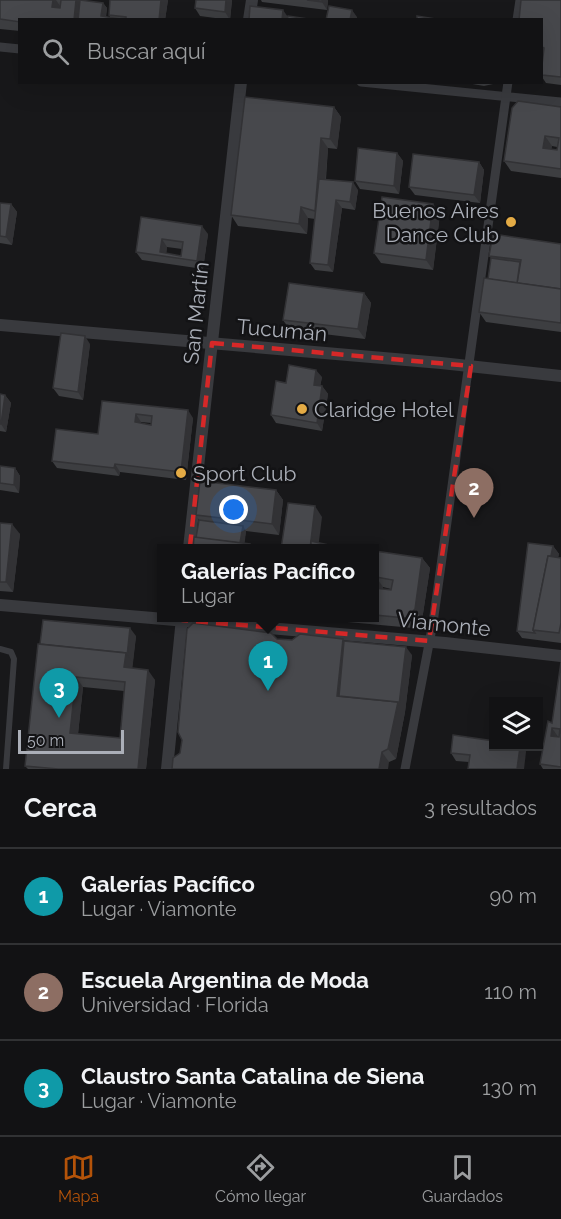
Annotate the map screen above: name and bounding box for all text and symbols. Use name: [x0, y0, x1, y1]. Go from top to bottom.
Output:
search box: [18, 18, 543, 84]
icon: search: [39, 35, 72, 68]
text: Buscar aquí: [87, 38, 206, 64]
place label: Buenos Aires Dance Club: [372, 198, 499, 247]
marker: Buenos Aires Dance Club: [504, 215, 518, 229]
street label: San Martín: [178, 261, 214, 365]
street label: Tucumán: [236, 314, 328, 346]
place label: Claridge Hotel: [314, 397, 454, 422]
marker: Claridge Hotel: [295, 402, 309, 416]
place label: Sport Club: [193, 461, 297, 486]
marker: Sport Club: [174, 466, 188, 480]
pin: 2: [454, 468, 494, 518]
your location: [219, 495, 248, 524]
popup: [157, 544, 379, 622]
text: Galerías Pacífico: [181, 558, 355, 584]
text: Lugar: [181, 584, 235, 608]
street label: Viamonte: [396, 607, 492, 641]
pin: 1: [248, 642, 288, 691]
pin: 3: [40, 668, 78, 718]
map controls: [489, 697, 543, 751]
button: layers: [489, 697, 543, 751]
scale bar: [18, 727, 124, 754]
text: 50 m: [27, 731, 64, 750]
text: Cerca: [24, 793, 97, 823]
text: 3 resultados: [424, 796, 537, 820]
text: Galerías Pacífico: [81, 871, 255, 897]
text: 1: [39, 884, 48, 908]
text: 90 m: [490, 884, 537, 908]
text: Lugar · Viamonte: [81, 897, 237, 921]
text: Escuela Argentina de Moda: [81, 967, 369, 993]
text: 2: [38, 980, 49, 1004]
text: 110 m: [484, 980, 537, 1004]
text: Universidad · Florida: [81, 993, 269, 1017]
text: Claustro Santa Catalina de Siena: [81, 1063, 424, 1089]
text: 3: [38, 1076, 49, 1100]
text: 130 m: [482, 1076, 537, 1100]
text: Lugar · Viamonte: [81, 1089, 237, 1113]
tab: Mapa: [58, 1151, 99, 1206]
tab: Cómo llegar: [215, 1151, 306, 1206]
tab: Guardados: [422, 1151, 503, 1206]

